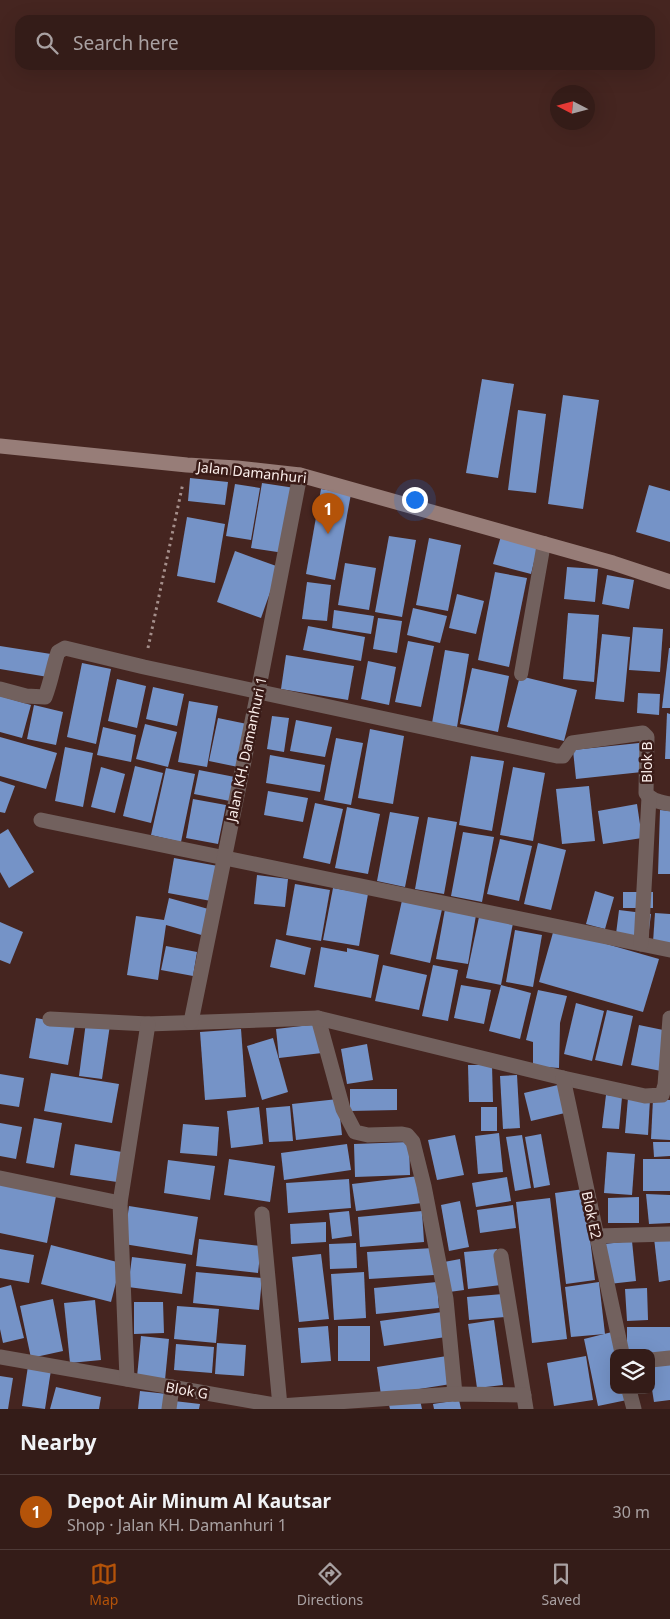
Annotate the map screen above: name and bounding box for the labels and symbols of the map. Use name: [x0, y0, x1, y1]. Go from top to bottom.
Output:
north arrow: [550, 85, 595, 130]
street label: Jalan Damanhuri: [194, 457, 308, 487]
your location: [402, 487, 428, 513]
pin: 1: [312, 493, 344, 534]
street label: Jalan KH. Damanhuri 1: [221, 675, 271, 825]
street label: Blok B: [637, 741, 656, 783]
street label: Blok E2: [578, 1190, 606, 1240]
street label: Blok G: [164, 1377, 210, 1403]

